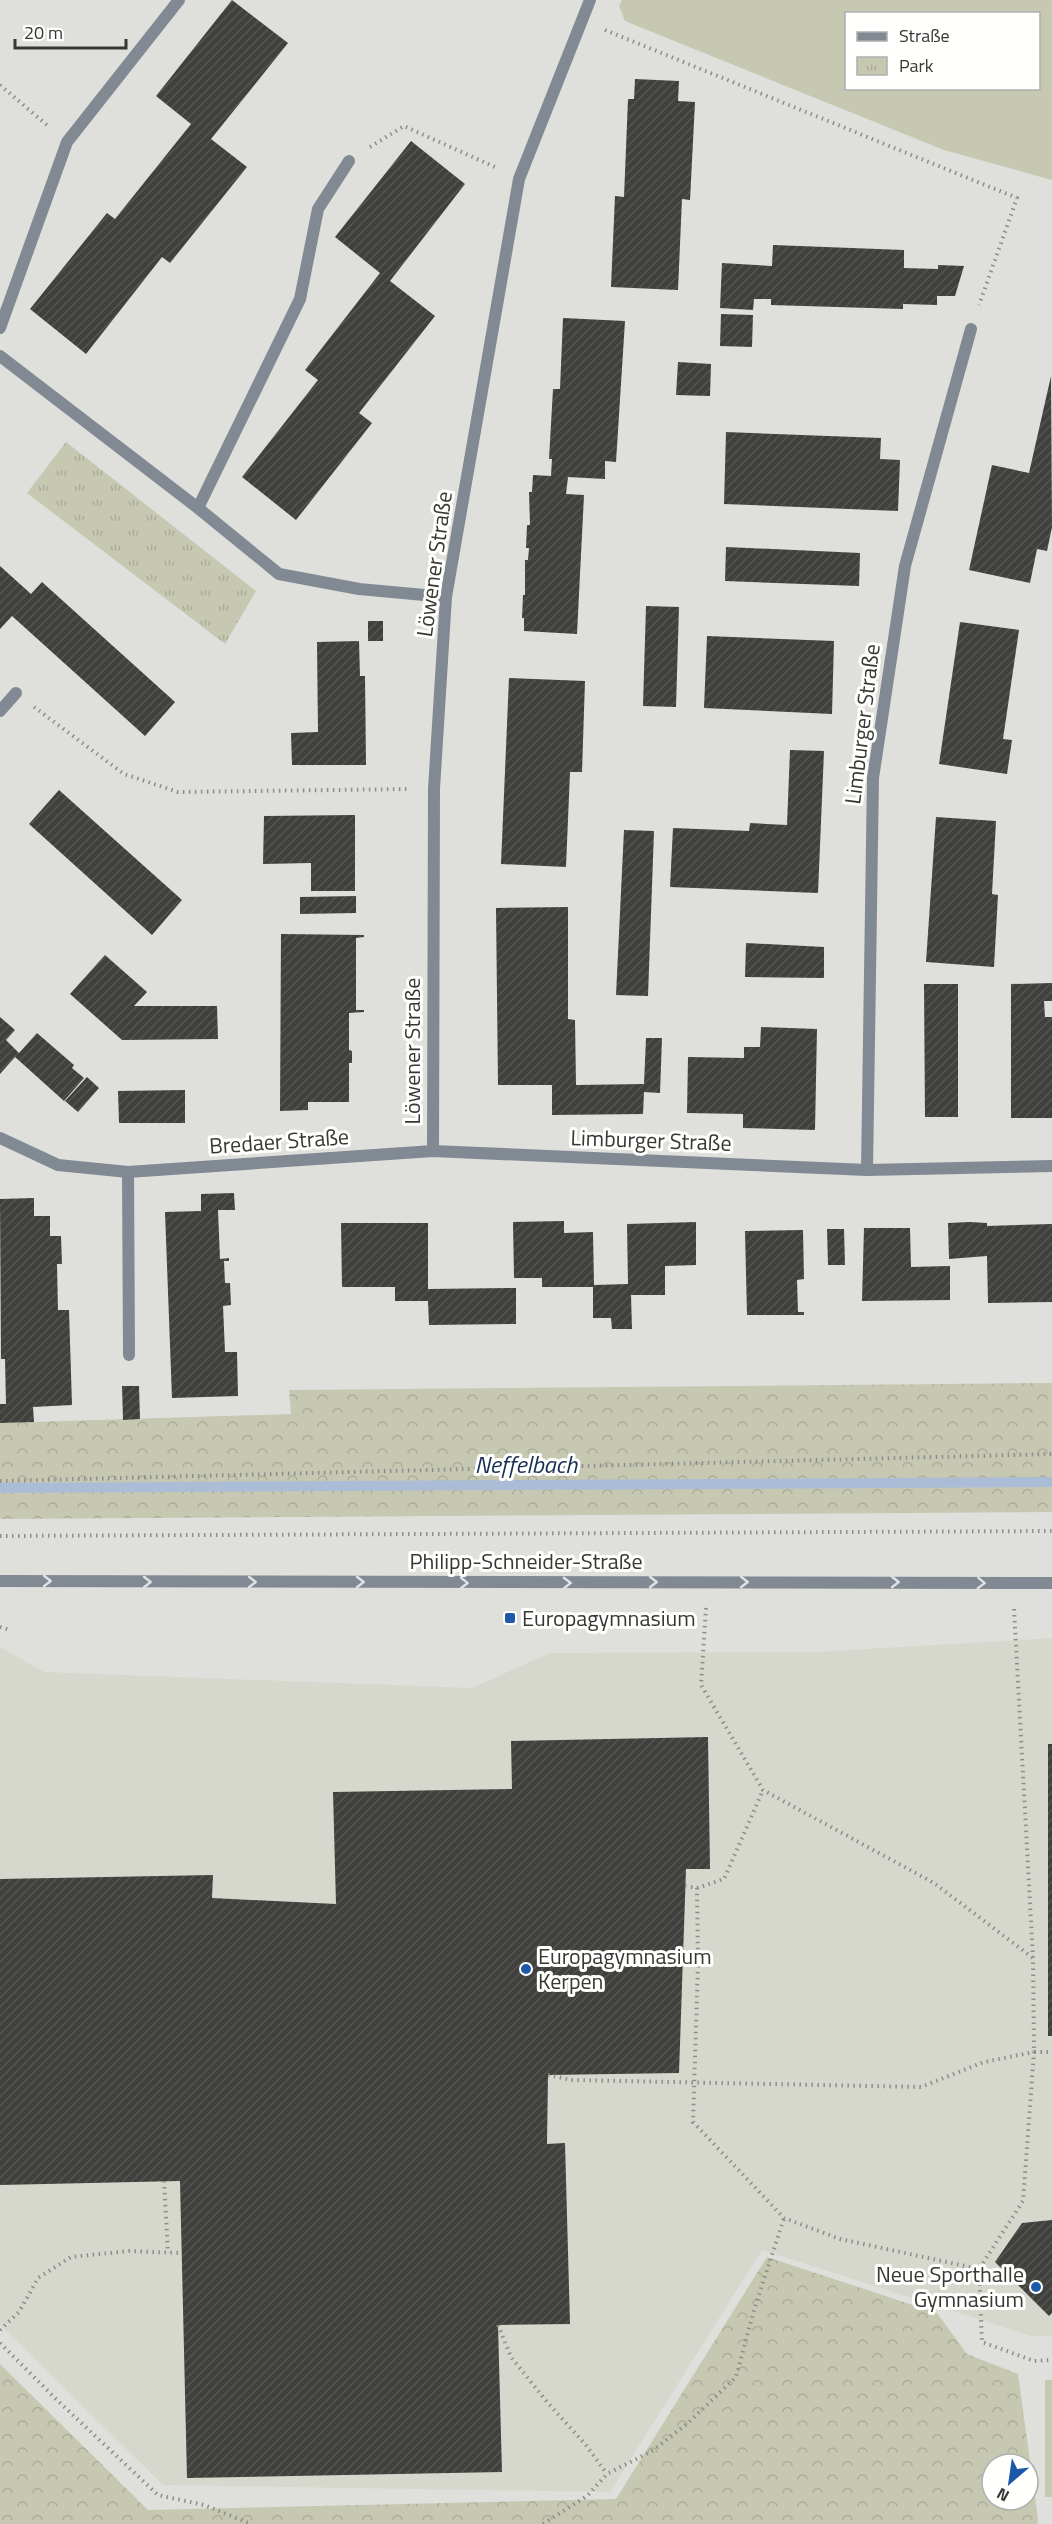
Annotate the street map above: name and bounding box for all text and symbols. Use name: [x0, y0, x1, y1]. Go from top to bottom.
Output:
scale bar: [15, 12, 126, 50]
legend: [845, 12, 1040, 90]
text: 20 m: [24, 19, 63, 46]
text: Straße: [899, 22, 950, 49]
text: Park: [899, 52, 934, 79]
street label: Löwener Straße: [407, 489, 461, 639]
street label: Limburger Straße: [835, 642, 889, 806]
street label: Löwener Straße: [395, 978, 429, 1124]
street label: Bredaer Straße: [208, 1119, 350, 1163]
street label: Limburger Straße: [570, 1120, 732, 1160]
water label: Neffelbach: [475, 1446, 578, 1482]
street label: Philipp-Schneider-Straße: [409, 1544, 643, 1578]
one-way arrow: [42, 1575, 51, 1587]
one-way arrow: [142, 1576, 151, 1588]
one-way arrow: [248, 1576, 257, 1588]
one-way arrow: [356, 1576, 365, 1588]
one-way arrow: [562, 1576, 571, 1589]
one-way arrow: [648, 1576, 657, 1588]
one-way arrow: [739, 1576, 748, 1588]
one-way arrow: [891, 1576, 900, 1588]
one-way arrow: [460, 1577, 469, 1589]
one-way arrow: [976, 1577, 985, 1590]
place label: Europagymnasium: [522, 1601, 696, 1635]
marker: Europagymnasium: [503, 1611, 517, 1625]
place label: Europagymnasium Kerpen: [538, 1939, 712, 1998]
marker: Europagymnasium Kerpen: [519, 1962, 533, 1976]
place label: Neue Sporthalle Gymnasium: [876, 2257, 1024, 2316]
marker: Neue Sporthalle Gymnasium: [1029, 2280, 1043, 2294]
north arrow: [980, 2452, 1040, 2512]
text: N: [992, 2482, 1013, 2508]

